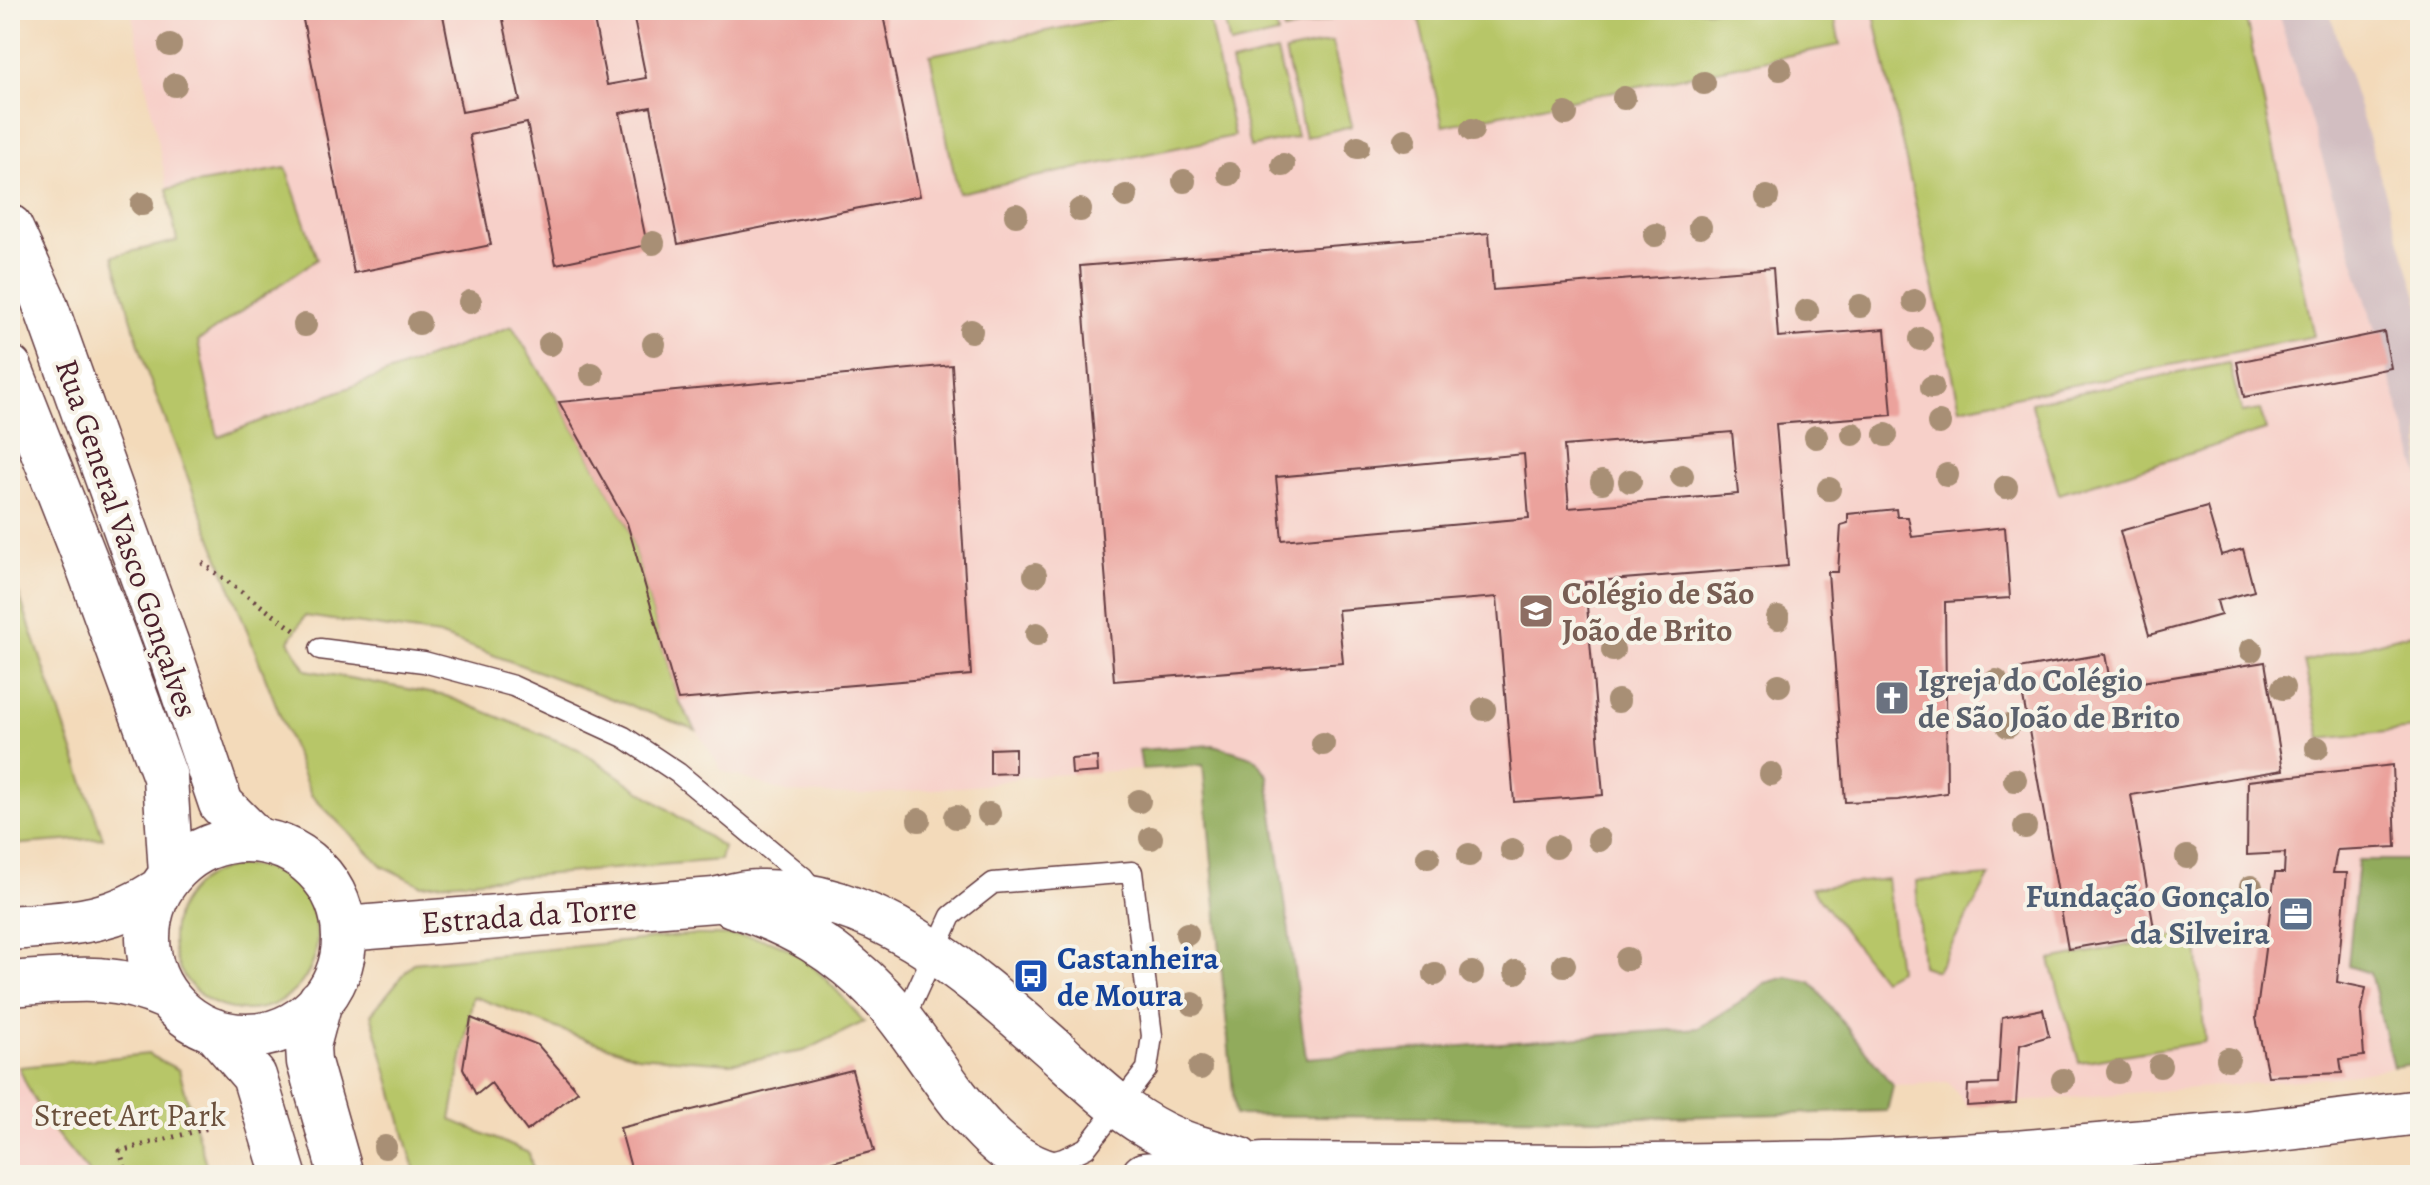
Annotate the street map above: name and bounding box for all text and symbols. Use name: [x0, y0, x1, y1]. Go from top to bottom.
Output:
street label: Rua General Vasco Gonçalves: [45, 353, 209, 723]
place label: Colégio de São João de Brito: [1562, 571, 1754, 652]
school or university icon: Colégio de São João de Brito: [1517, 592, 1555, 630]
place label: Igreja do Colégio de São João de Brito: [1918, 658, 2180, 739]
church icon: Igreja do Colégio de São João de Brito: [1873, 679, 1911, 717]
place label: Fundação Gonçalo da Silveira: [2026, 874, 2271, 955]
street label: Estrada da Torre: [420, 886, 638, 944]
office icon: Fundação Gonçalo da Silveira: [2277, 895, 2315, 933]
place label: Castanheira de Moura: [1057, 936, 1220, 1017]
bus stop icon: Castanheira de Moura: [1012, 957, 1050, 995]
park label: Street Art Park: [34, 1093, 226, 1137]

